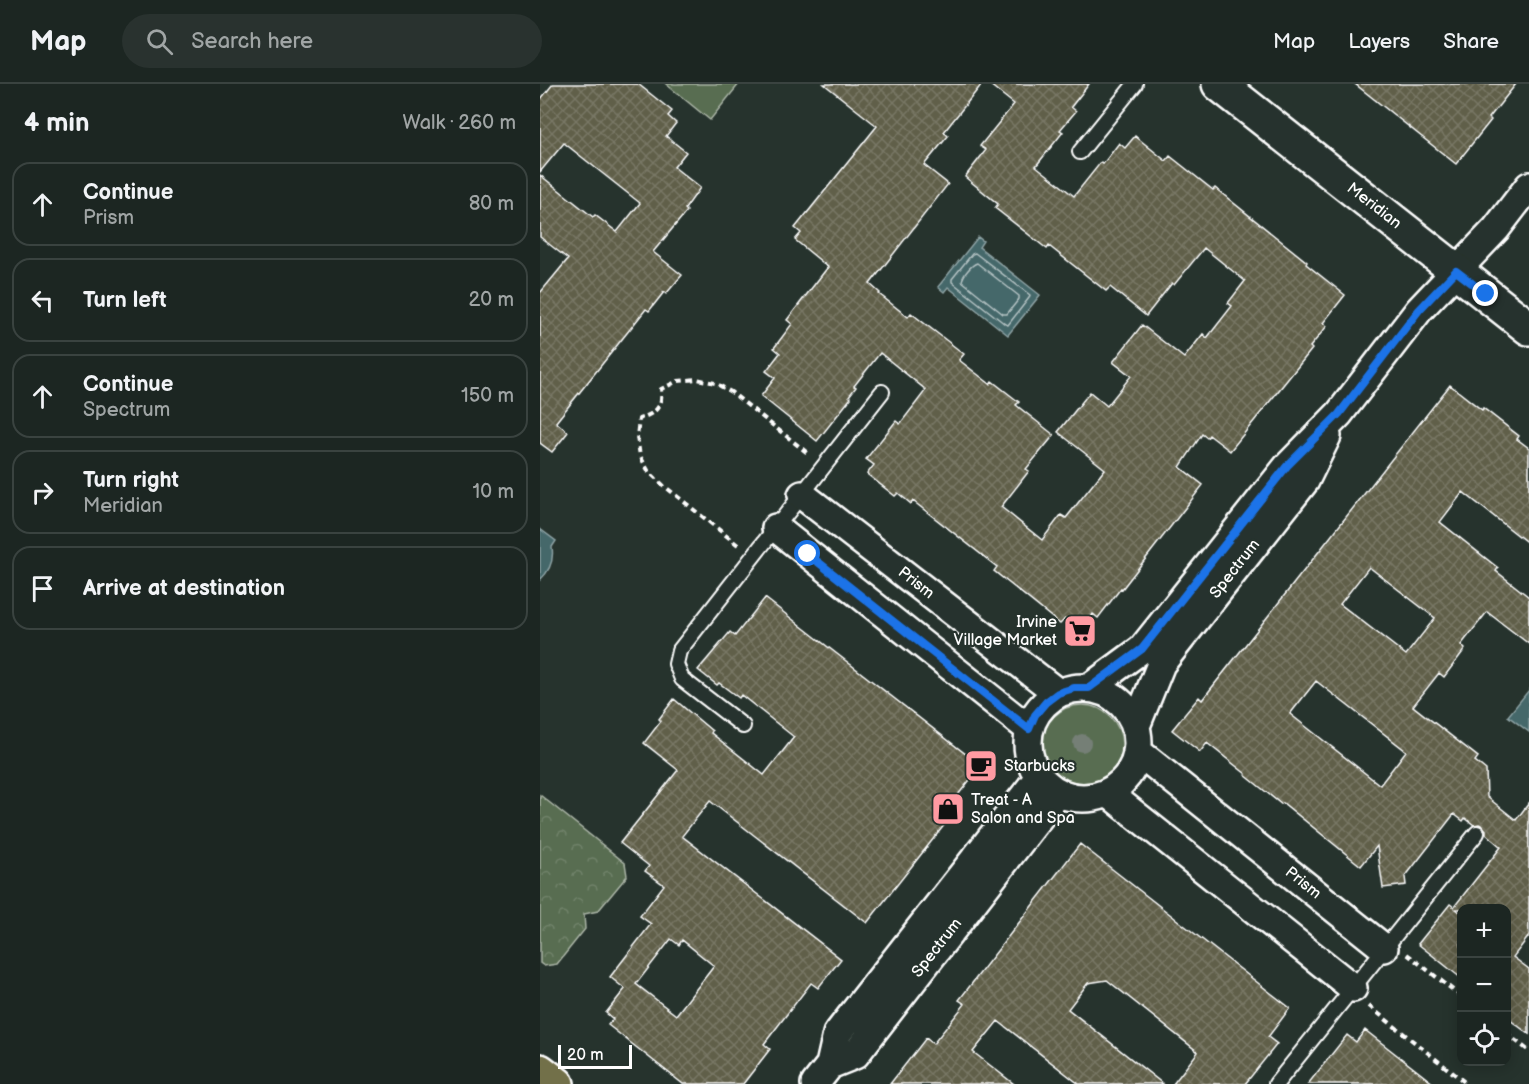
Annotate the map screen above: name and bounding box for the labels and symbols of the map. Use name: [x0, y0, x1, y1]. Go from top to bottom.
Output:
street label: Meridian: [1343, 179, 1405, 233]
route end: [1472, 280, 1498, 306]
street label: Spectrum: [1206, 536, 1264, 602]
route start: [794, 540, 820, 566]
street label: Prism: [894, 563, 938, 603]
place label: Irvine Village Market: [954, 613, 1057, 650]
supermarket icon: Irvine Village Market: [1062, 613, 1098, 649]
cafe icon: Starbucks: [963, 748, 999, 784]
place label: Starbucks: [1004, 757, 1075, 776]
shop icon: Treat - A Salon and Spa: [930, 791, 966, 827]
place label: Treat - A Salon and Spa: [971, 791, 1075, 828]
street label: Prism: [1281, 863, 1325, 903]
street label: Spectrum: [908, 915, 966, 981]
scale bar: [558, 1042, 632, 1070]

